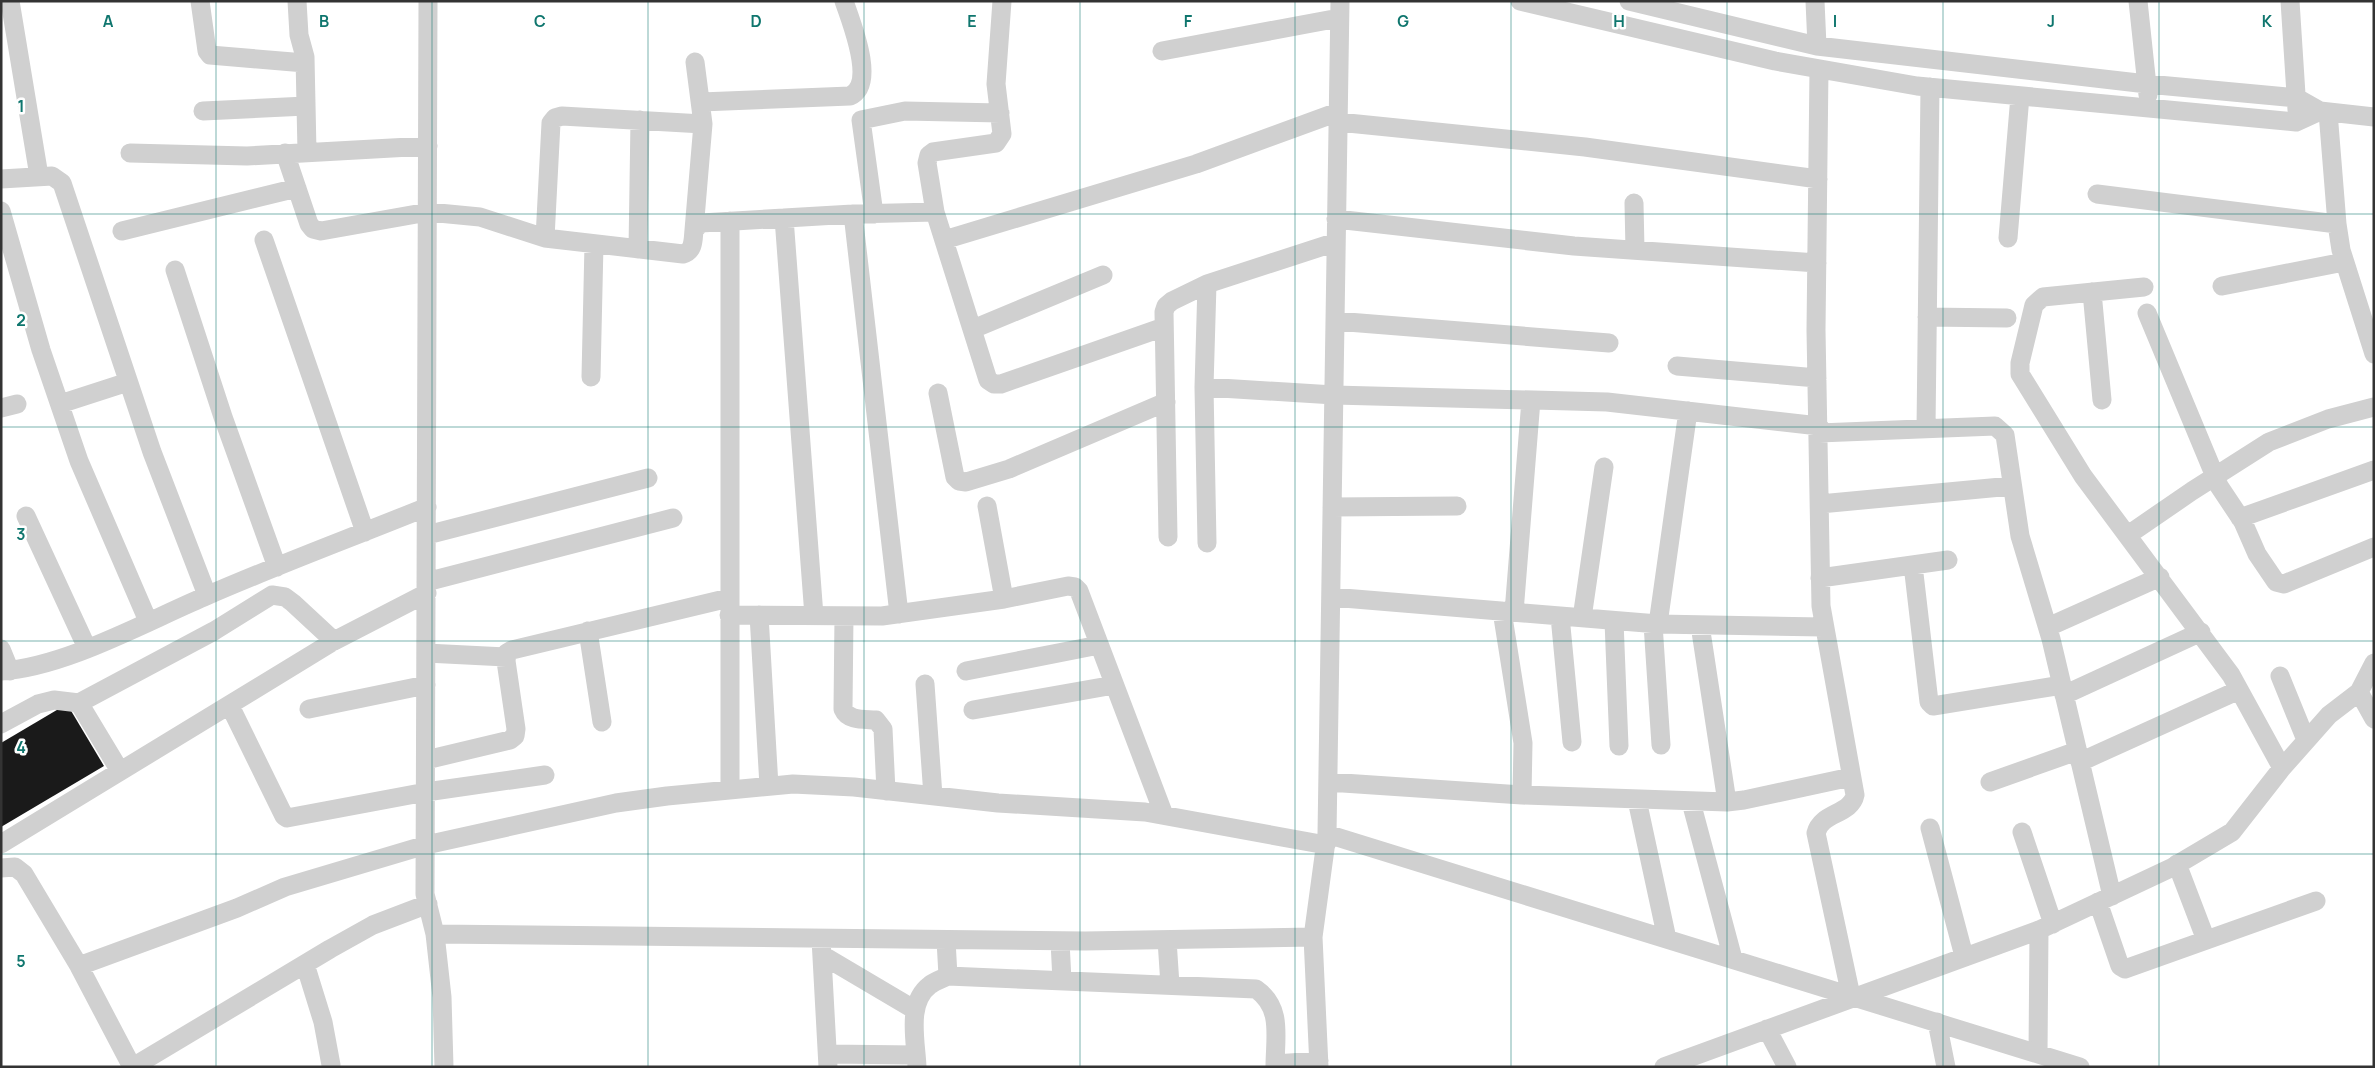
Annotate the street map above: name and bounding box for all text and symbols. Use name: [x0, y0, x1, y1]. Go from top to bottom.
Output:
text: A: [103, 10, 114, 32]
text: B: [319, 10, 329, 32]
text: C: [534, 10, 546, 32]
text: D: [750, 10, 762, 32]
text: E: [967, 10, 977, 32]
text: F: [1184, 10, 1193, 32]
text: G: [1397, 10, 1409, 32]
text: H: [1613, 10, 1625, 32]
text: I: [1833, 10, 1837, 32]
text: J: [2047, 10, 2055, 32]
text: K: [2262, 10, 2273, 32]
text: 1: [17, 95, 25, 117]
text: 2: [16, 309, 26, 331]
text: 3: [16, 523, 26, 545]
text: 4: [16, 736, 26, 758]
text: 5: [16, 950, 26, 972]

